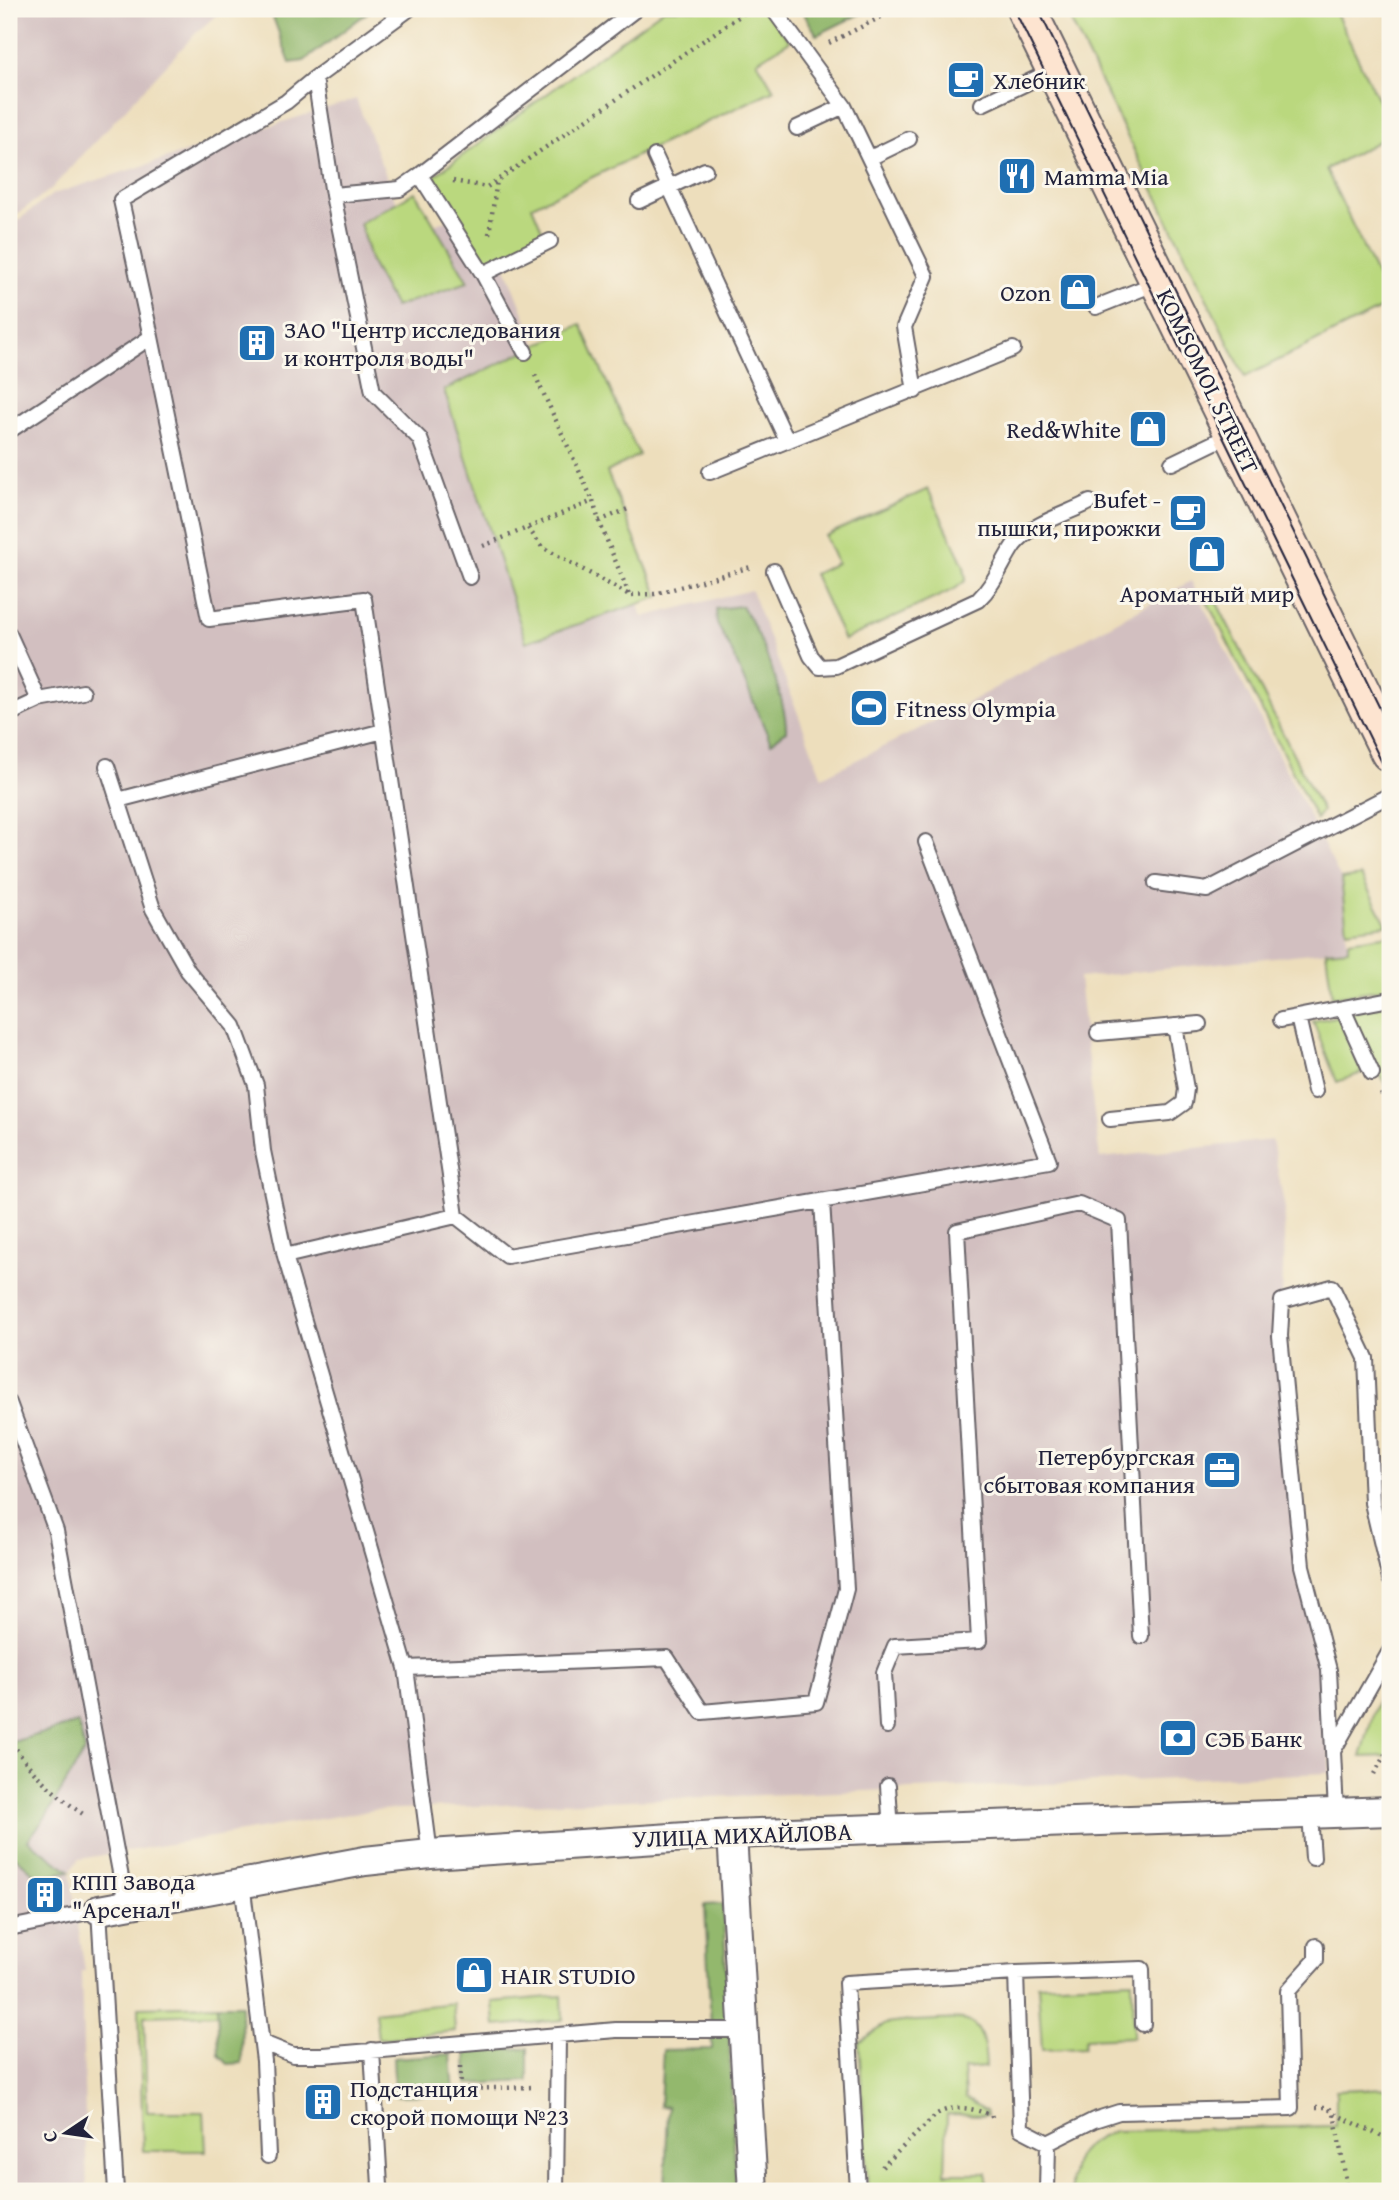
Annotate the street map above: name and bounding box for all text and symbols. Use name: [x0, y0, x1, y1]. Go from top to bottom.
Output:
cafe icon: Хлебник: [945, 59, 987, 101]
place label: Хлебник: [993, 63, 1086, 98]
restaurant icon: Mamma Mia: [996, 155, 1038, 197]
place label: Mamma Mia: [1044, 159, 1169, 194]
shop icon: Ozon: [1057, 271, 1099, 313]
place label: Ozon: [1000, 275, 1052, 310]
street label: KOMSOMOL STREET: [1148, 283, 1268, 479]
place label: ЗАО "Центр исследования и контроля воды": [284, 312, 561, 375]
building icon: ЗАО "Центр исследования и контроля воды": [236, 322, 278, 364]
shop icon: Red&White: [1127, 408, 1169, 450]
place label: Red&White: [1007, 412, 1121, 447]
place label: Bufet - пышки, пирожки: [977, 482, 1161, 545]
cafe icon: Bufet - пышки, пирожки: [1167, 492, 1209, 534]
shop icon: Ароматный мир: [1186, 533, 1228, 575]
place label: Ароматный мир: [1120, 576, 1294, 611]
sports icon: Fitness Olympia: [848, 687, 890, 729]
place label: Fitness Olympia: [896, 691, 1057, 726]
place label: Петербургская сбытовая компания: [984, 1439, 1195, 1502]
office icon: Петербургская сбытовая компания: [1201, 1449, 1243, 1491]
bank icon: СЭБ Банк: [1157, 1717, 1199, 1759]
place label: СЭБ Банк: [1205, 1721, 1303, 1756]
street label: УЛИЦА МИХАЙЛОВА: [631, 1814, 853, 1856]
place label: КПП Завода "Арсенал": [72, 1864, 196, 1927]
building icon: КПП Завода "Арсенал": [24, 1874, 66, 1916]
shop icon: HAIR STUDIO: [453, 1954, 495, 1996]
place label: HAIR STUDIO: [501, 1958, 635, 1993]
place label: Подстанция скорой помощи №23: [350, 2071, 569, 2134]
building icon: Подстанция скорой помощи №23: [302, 2081, 344, 2123]
north arrow: [32, 2098, 102, 2168]
text: С: [35, 2128, 64, 2145]

